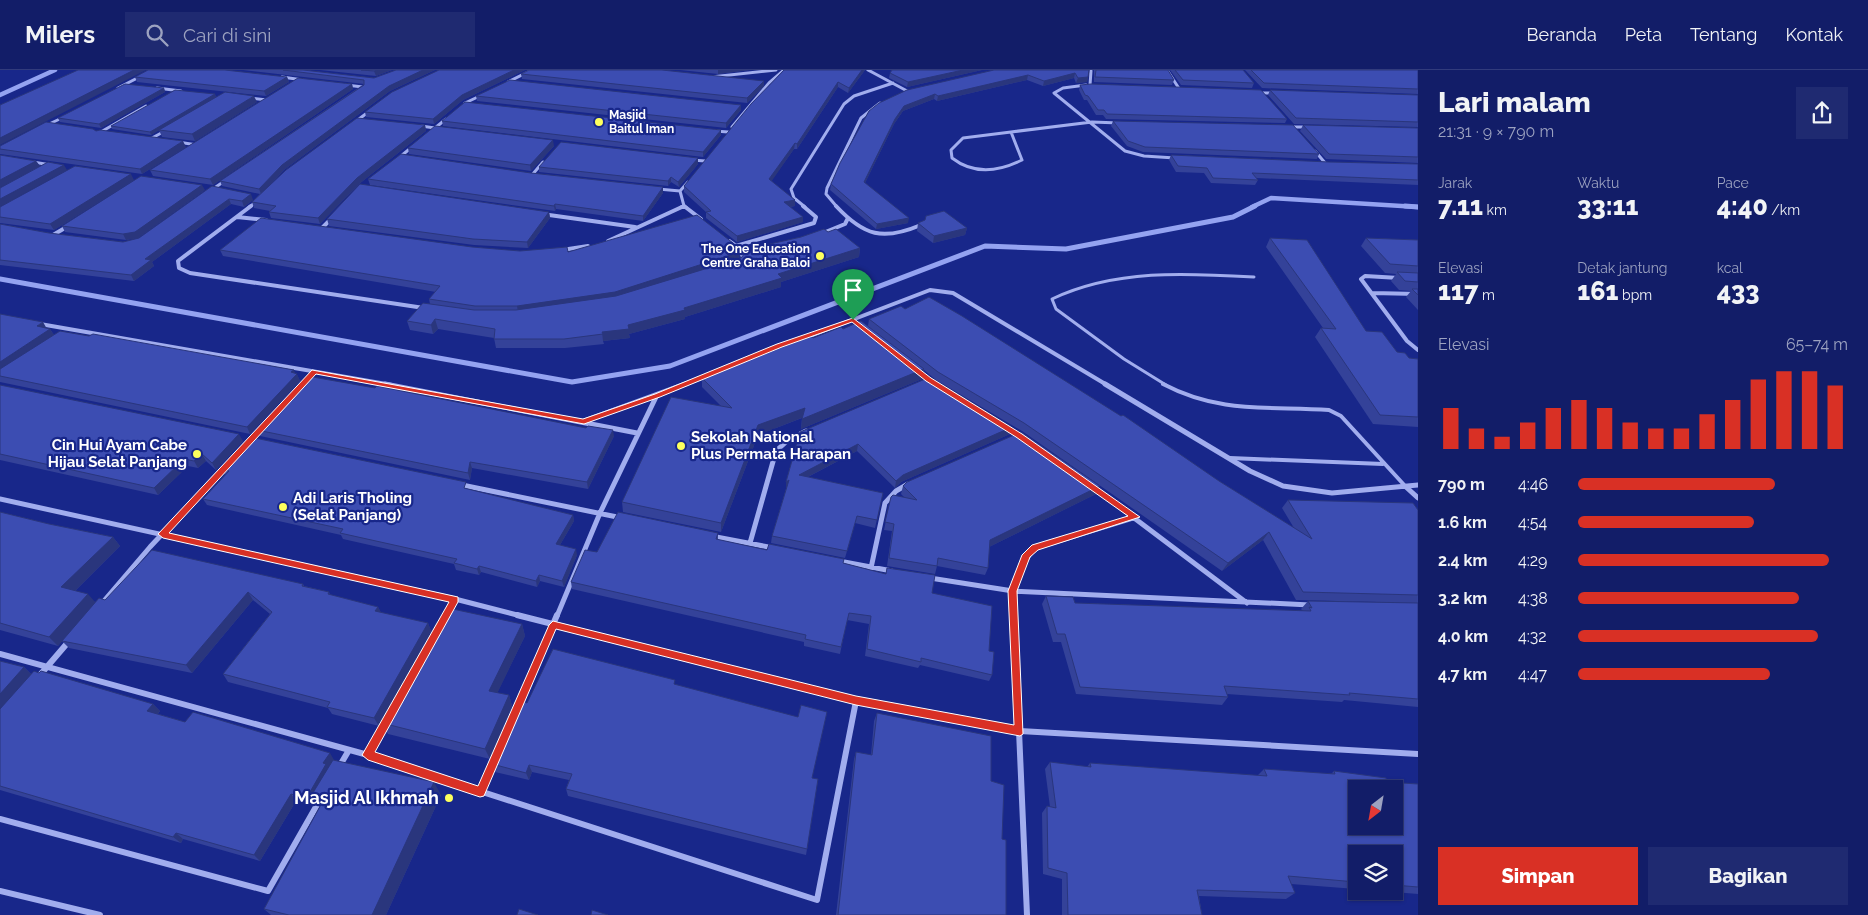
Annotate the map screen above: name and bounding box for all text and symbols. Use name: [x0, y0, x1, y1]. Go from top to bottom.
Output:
search box: [125, 12, 475, 57]
text: Milers: [25, 20, 95, 49]
icon: search: [143, 21, 171, 49]
text: Cari di sini: [183, 24, 271, 46]
text: Beranda: [1527, 24, 1597, 45]
text: Peta: [1625, 24, 1662, 45]
text: Tentang: [1690, 24, 1757, 45]
text: Kontak: [1785, 24, 1843, 45]
text: Lari malam: [1438, 86, 1591, 119]
button: share: [1796, 87, 1848, 139]
place label: Masjid Baitul Iman: [609, 108, 674, 136]
marker: Masjid Baitul Iman: [593, 116, 605, 128]
text: 21:31 · 9 × 790 m: [1438, 122, 1554, 141]
text: Jarak: [1438, 175, 1472, 191]
text: Waktu: [1577, 175, 1619, 191]
text: Pace: [1717, 175, 1749, 191]
text: 7.11: [1438, 191, 1483, 221]
text: 33:11: [1577, 191, 1639, 221]
text: 4:40: [1717, 191, 1768, 221]
text: km: [1483, 202, 1507, 218]
text: /km: [1768, 202, 1800, 218]
place label: The One Education Centre Graha Baloi: [701, 242, 810, 270]
marker: The One Education Centre Graha Baloi: [814, 250, 826, 262]
text: Elevasi: [1438, 260, 1483, 276]
text: Detak jantung: [1577, 260, 1668, 276]
text: kcal: [1717, 260, 1743, 276]
pin: [832, 269, 874, 320]
icon: arrive: [839, 276, 867, 304]
text: 117: [1438, 276, 1478, 306]
text: 161: [1577, 276, 1618, 306]
text: 433: [1717, 276, 1760, 306]
text: m: [1478, 287, 1495, 303]
text: bpm: [1618, 287, 1652, 303]
text: Elevasi: [1438, 335, 1490, 354]
text: 65–74 m: [1786, 335, 1848, 354]
place label: Sekolah National Plus Permata Harapan: [691, 428, 851, 463]
place label: Cin Hui Ayam Cabe Hijau Selat Panjang: [48, 436, 187, 471]
marker: Sekolah National Plus Permata Harapan: [675, 440, 687, 452]
marker: Cin Hui Ayam Cabe Hijau Selat Panjang: [191, 448, 203, 460]
text: 790 m: [1438, 475, 1485, 494]
text: 4:46: [1518, 475, 1548, 494]
place label: Adi Laris Tholing (Selat Panjang): [293, 489, 412, 524]
marker: Adi Laris Tholing (Selat Panjang): [277, 501, 289, 513]
text: 1.6 km: [1438, 513, 1487, 532]
text: 4:54: [1518, 513, 1547, 532]
text: 2.4 km: [1438, 551, 1487, 570]
text: 4:29: [1518, 551, 1547, 570]
text: 3.2 km: [1438, 589, 1487, 608]
text: 4:38: [1518, 589, 1548, 608]
text: 4.0 km: [1438, 627, 1488, 646]
text: 4:32: [1518, 627, 1547, 646]
text: 4.7 km: [1438, 665, 1487, 684]
text: 4:47: [1518, 665, 1547, 684]
north arrow: [1348, 780, 1402, 835]
map controls: [1348, 780, 1403, 900]
place label: Masjid Al Ikhmah: [294, 787, 439, 808]
marker: Masjid Al Ikhmah: [443, 792, 455, 804]
button: layers: [1348, 845, 1403, 900]
button: Simpan: [1438, 847, 1638, 905]
button: Bagikan: [1648, 847, 1848, 905]

